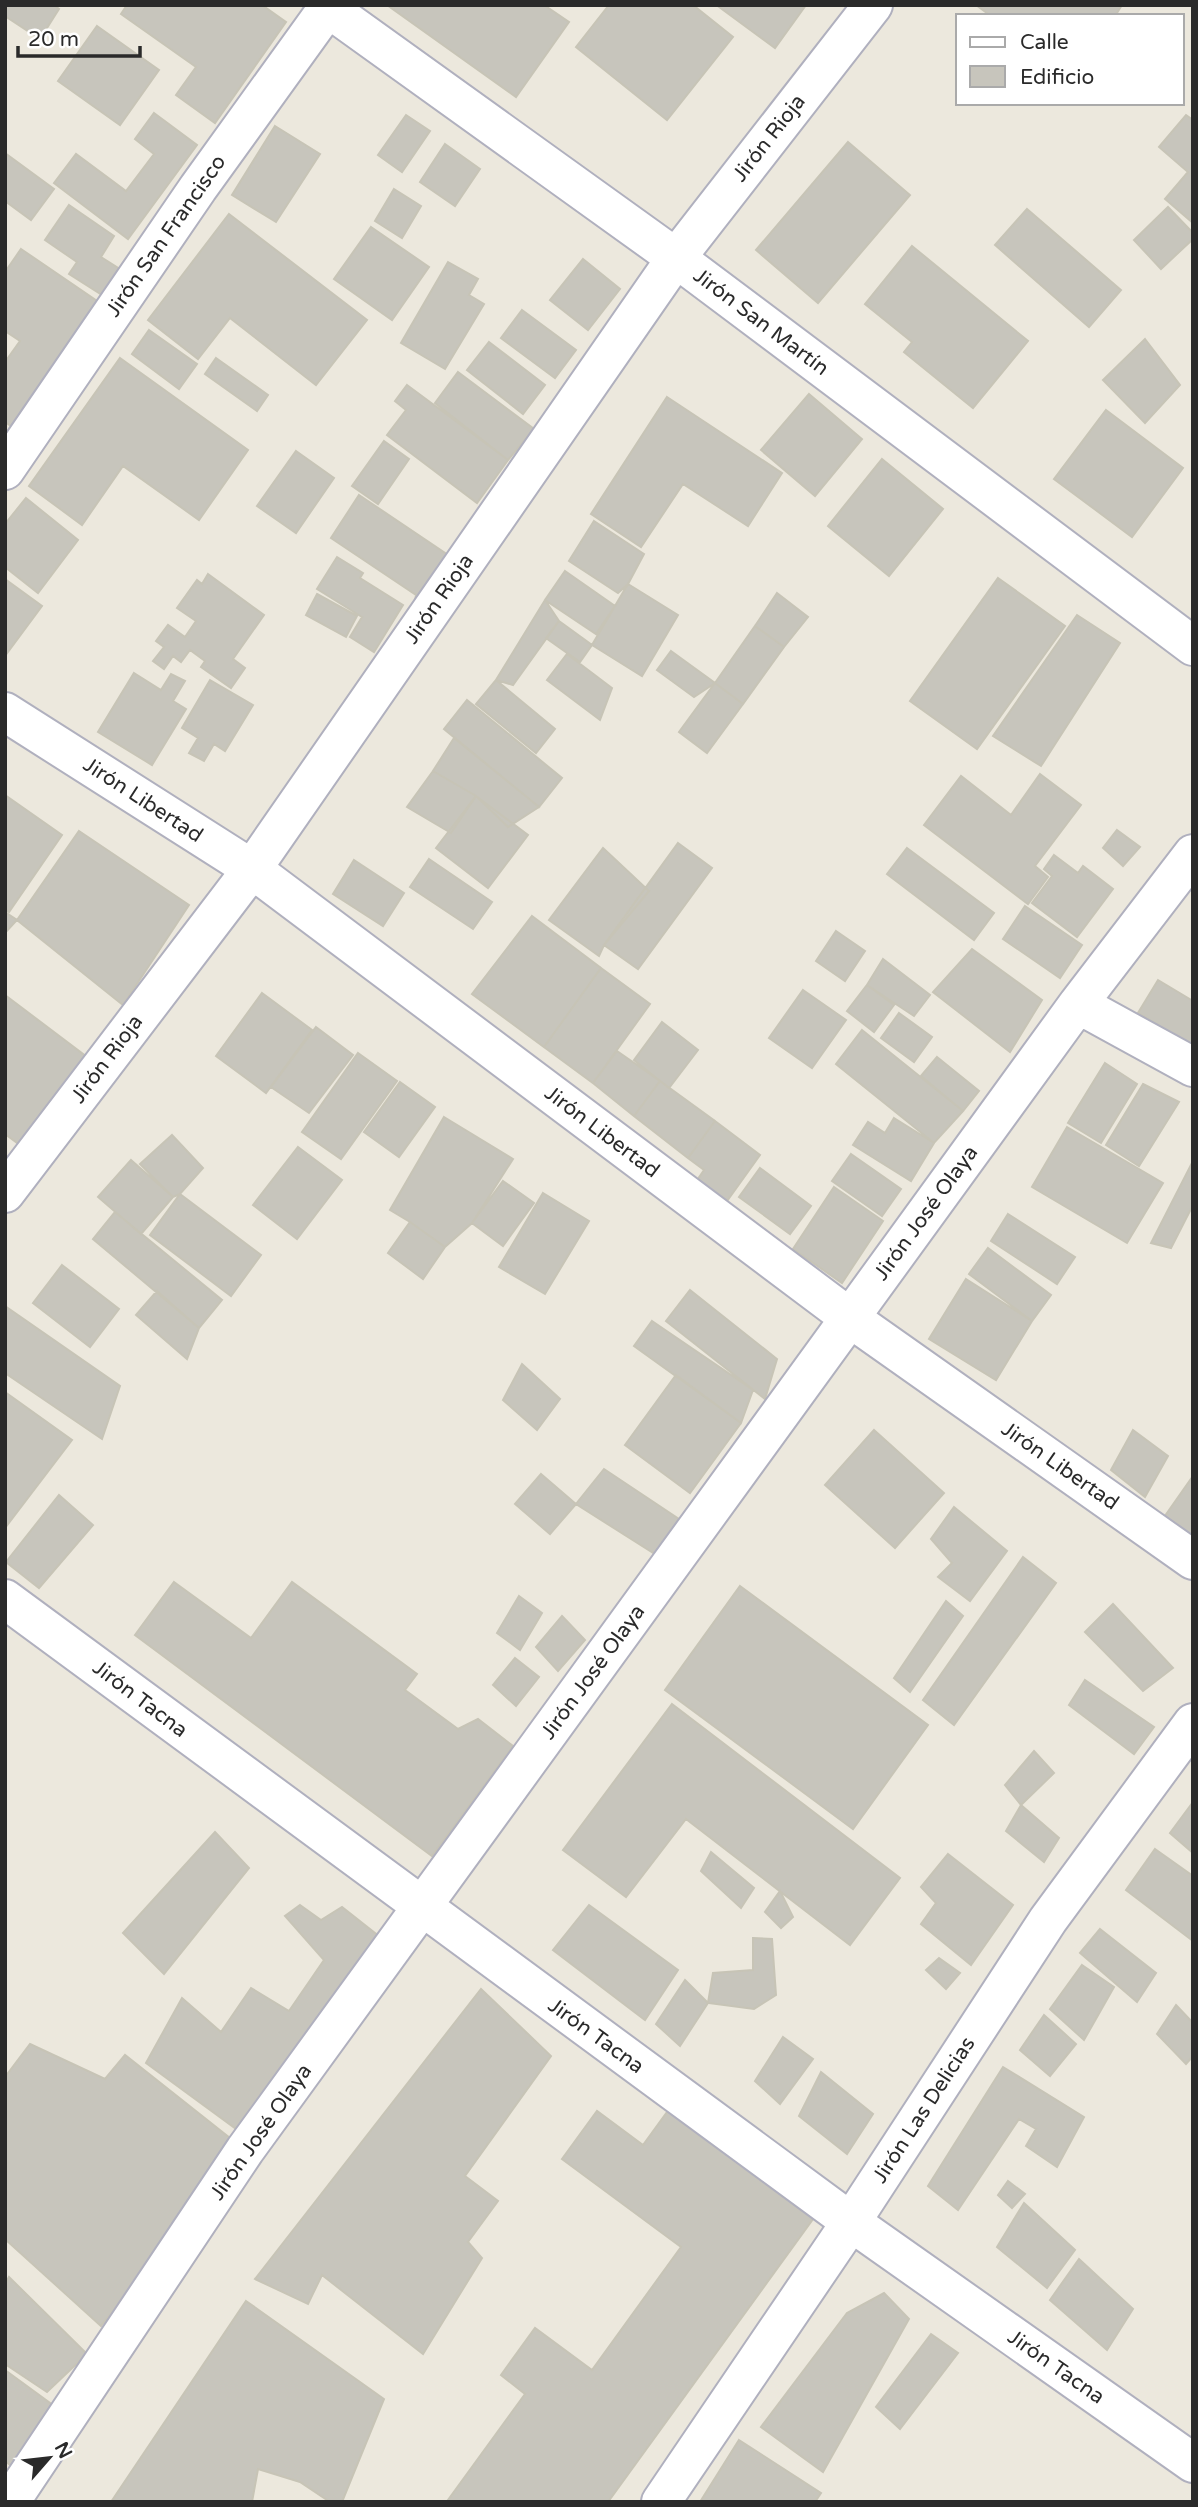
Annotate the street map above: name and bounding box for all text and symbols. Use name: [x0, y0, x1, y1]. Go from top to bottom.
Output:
scale bar: [18, 14, 140, 58]
legend: [956, 14, 1184, 105]
text: 20 m: [28, 27, 79, 52]
text: Calle: [1020, 30, 1069, 55]
text: Edificio: [1020, 65, 1094, 90]
street label: Jirón Rioja: [727, 89, 811, 187]
street label: Jirón San Francisco: [101, 150, 231, 322]
street label: Jirón San Martín: [688, 263, 834, 381]
street label: Jirón Rioja: [399, 549, 479, 649]
street label: Jirón Libertad: [79, 752, 207, 848]
street label: Jirón Rioja: [66, 1010, 148, 1108]
street label: Jirón Libertad: [540, 1081, 664, 1183]
street label: Jirón José Olaya: [869, 1141, 983, 1285]
street label: Jirón Libertad: [997, 1416, 1123, 1516]
street label: Jirón José Olaya: [536, 1600, 650, 1744]
street label: Jirón Tacna: [88, 1655, 192, 1743]
street label: Jirón Tacna: [543, 1993, 649, 2079]
street label: Jirón Las Delicias: [867, 2032, 981, 2188]
street label: Jirón José Olaya: [205, 2059, 317, 2205]
street label: Jirón Tacna: [1003, 2325, 1109, 2409]
north arrow: [14, 2423, 84, 2493]
text: N: [50, 2439, 76, 2462]

